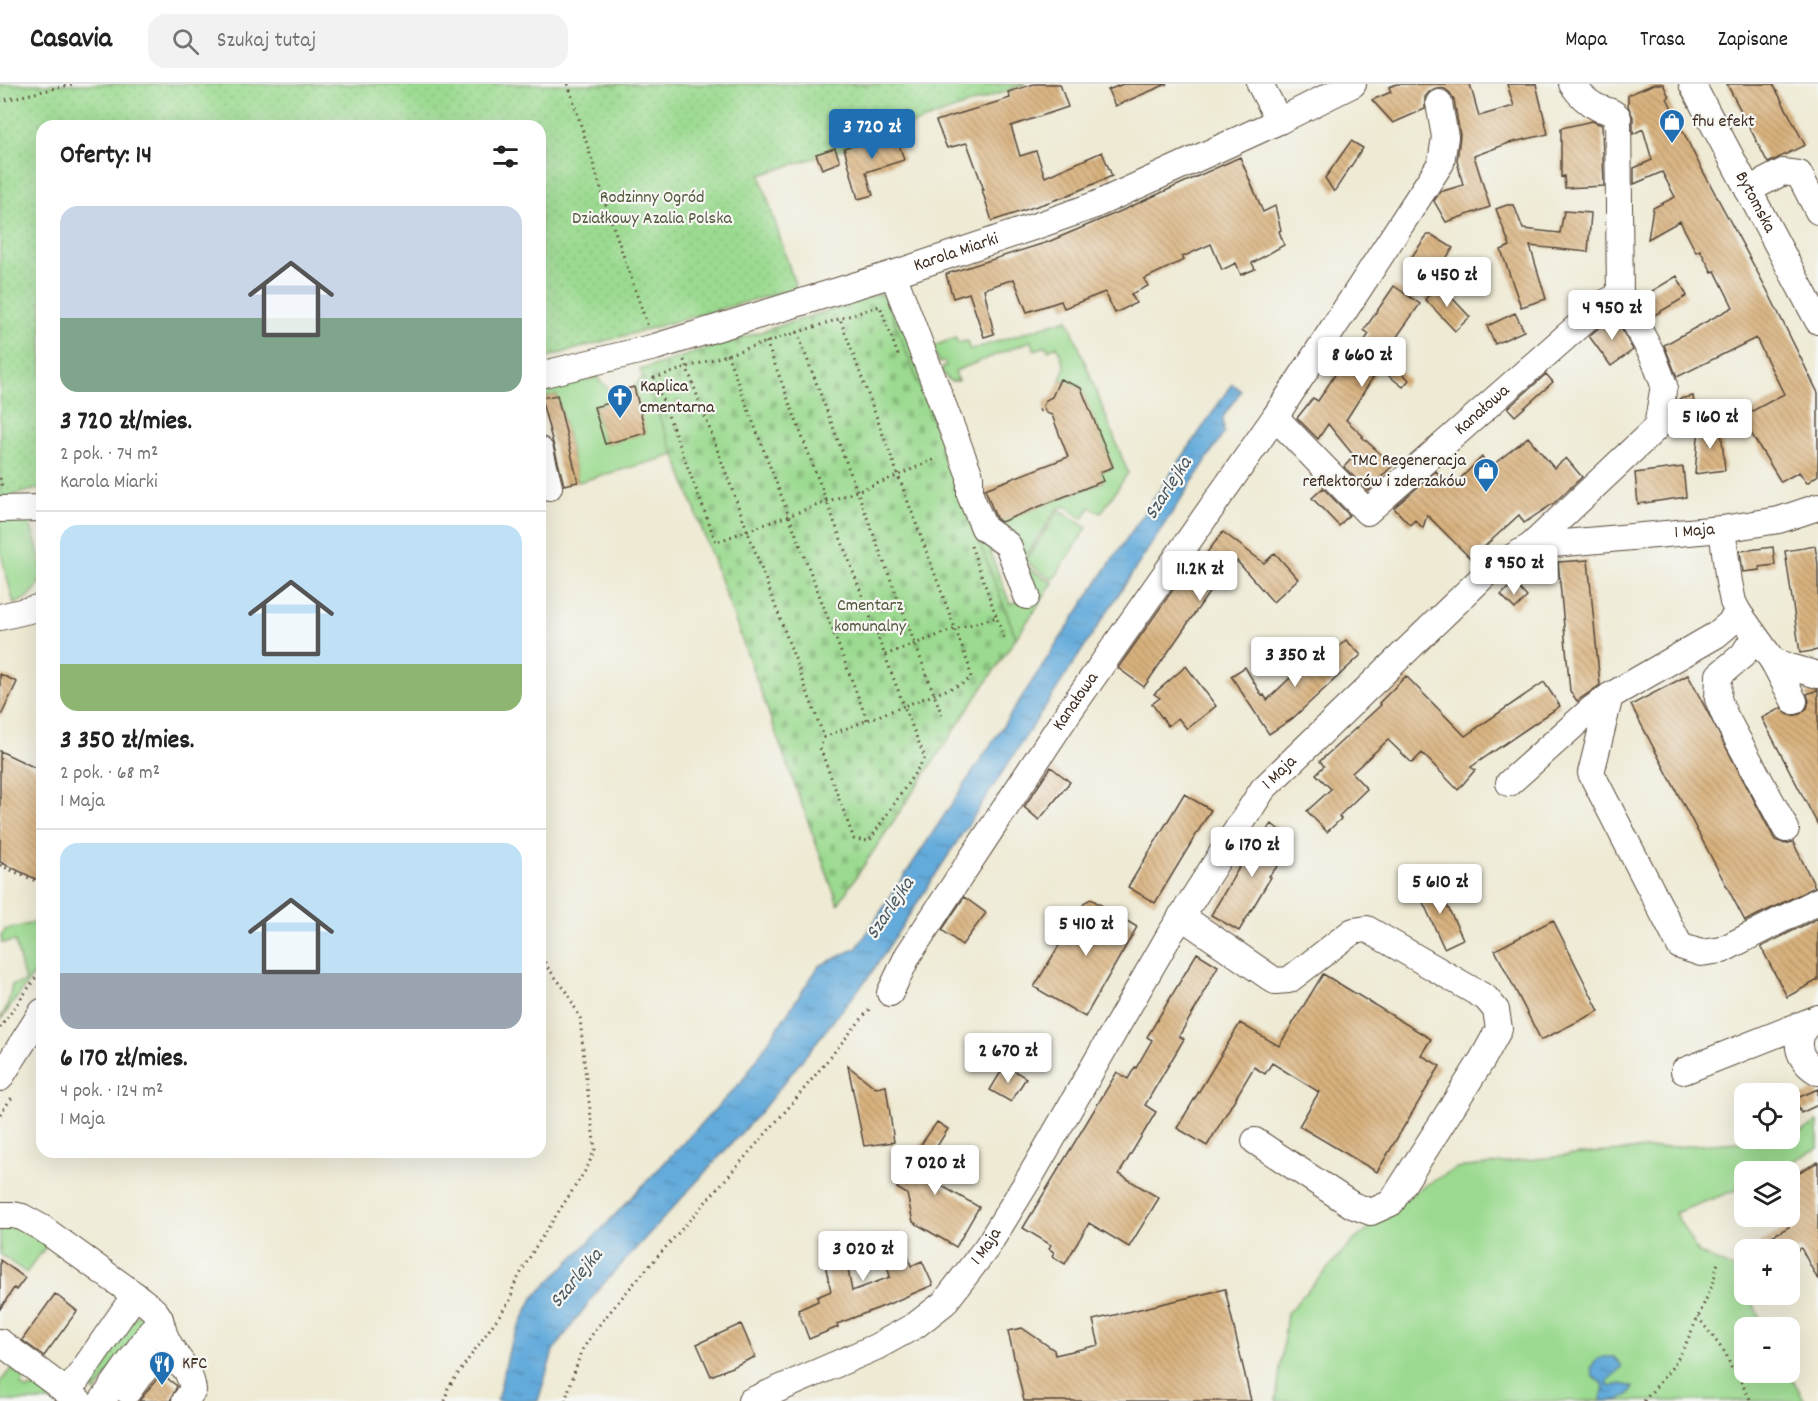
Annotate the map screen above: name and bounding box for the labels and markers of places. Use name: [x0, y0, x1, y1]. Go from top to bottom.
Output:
shop icon: fhu efekt: [1657, 107, 1687, 145]
pin: 3 720 zł: [810, 109, 934, 160]
place label: fhu efekt: [1692, 110, 1755, 135]
pin: 6 450 zł: [1385, 257, 1509, 308]
pin: 4 950 zł: [1550, 290, 1674, 341]
pin: 8 660 zł: [1300, 337, 1424, 388]
place label: Kaplica cmentarna: [640, 375, 715, 421]
church icon: Kaplica cmentarna: [605, 382, 635, 420]
pin: 5 160 zł: [1648, 399, 1772, 450]
place label: TMC Regeneracja reflektorów i zderzaków: [1303, 449, 1467, 495]
shop icon: TMC Regeneracja reflektorów i zderzaków: [1471, 456, 1501, 494]
pin: 8 950 zł: [1452, 545, 1576, 596]
pin: 11.2K zł: [1138, 551, 1262, 602]
pin: 3 350 zł: [1233, 637, 1357, 688]
pin: 6 170 zł: [1190, 827, 1314, 878]
pin: 5 610 zł: [1378, 864, 1502, 915]
pin: 5 410 zł: [1024, 906, 1148, 957]
pin: 2 670 zł: [946, 1033, 1070, 1084]
pin: 7 020 zł: [873, 1145, 997, 1196]
pin: 3 020 zł: [801, 1231, 925, 1282]
restaurant icon: KFC: [147, 1349, 177, 1387]
place label: KFC: [182, 1352, 207, 1377]

